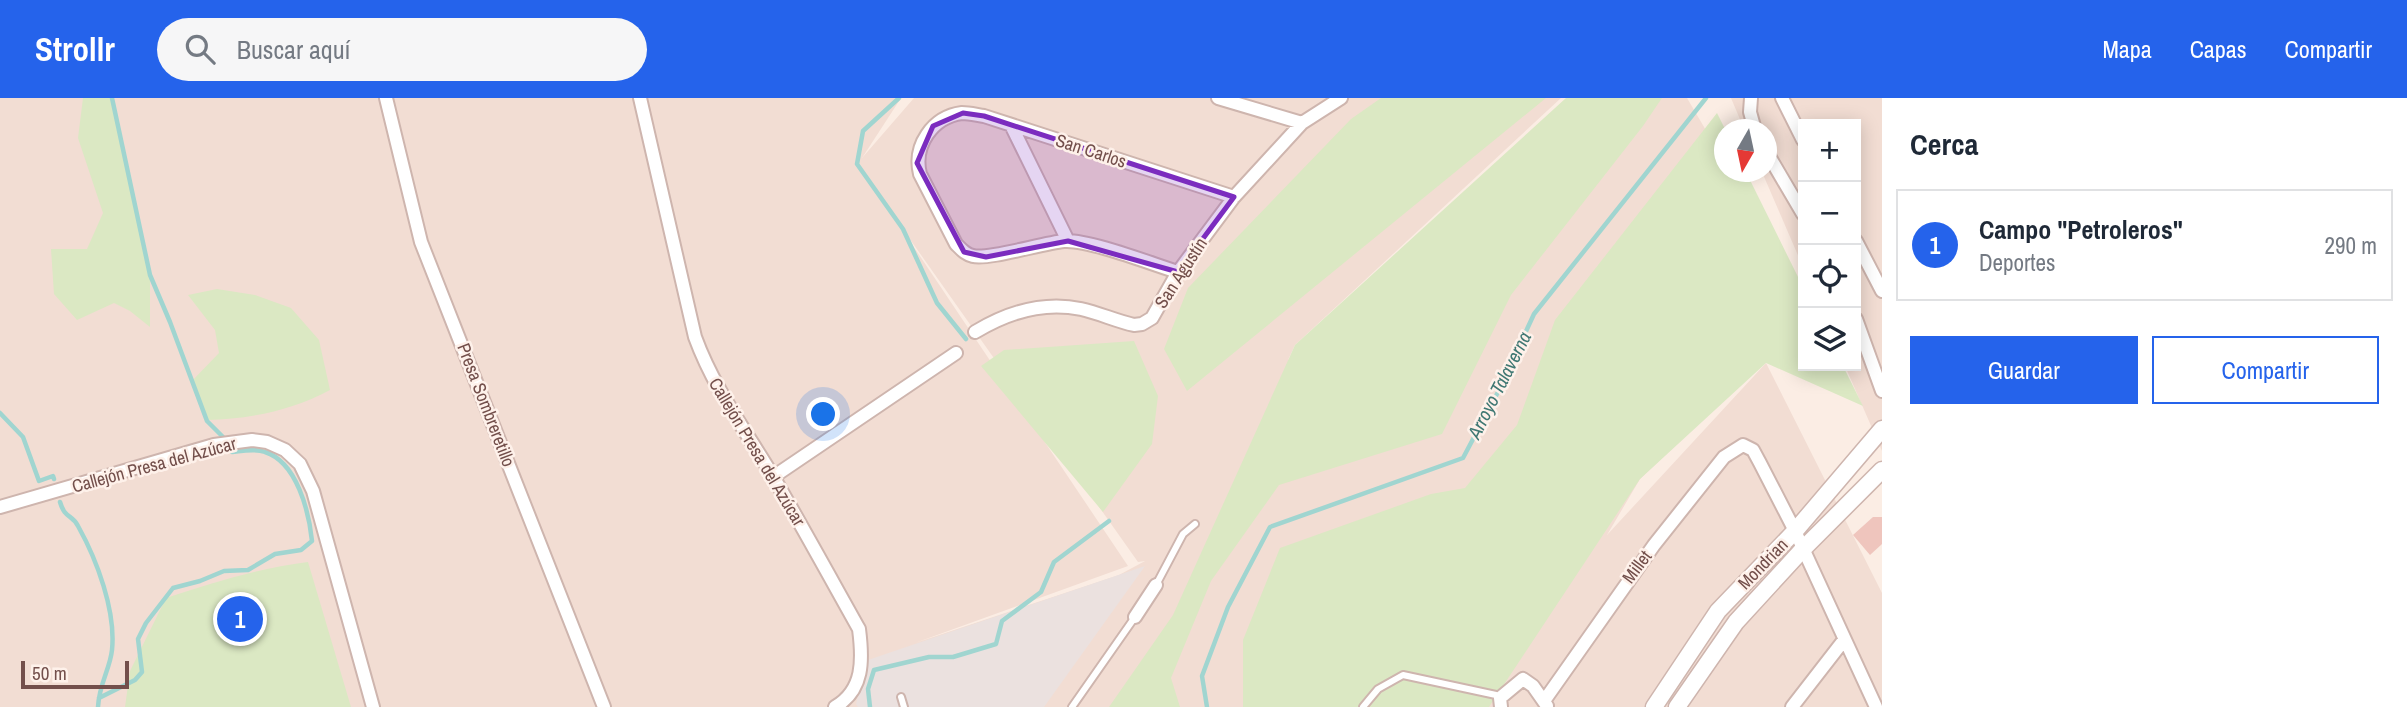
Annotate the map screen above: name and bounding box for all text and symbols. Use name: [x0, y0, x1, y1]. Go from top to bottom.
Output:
search box: [157, 18, 647, 81]
text: Strollr: [35, 27, 115, 71]
icon: search: [181, 30, 219, 68]
text: Buscar aquí: [237, 32, 350, 67]
text: Mapa: [2102, 33, 2152, 65]
text: Capas: [2190, 33, 2247, 65]
text: Compartir: [2285, 33, 2372, 65]
north arrow: [1714, 119, 1777, 182]
map controls: [1798, 119, 1861, 371]
button: +: [1798, 119, 1861, 182]
text: Cerca: [1910, 124, 1978, 164]
street label: San Carlos: [1053, 127, 1130, 174]
button: −: [1798, 182, 1861, 245]
text: Campo "Petroleros": [1979, 212, 2183, 247]
text: 1: [1930, 230, 1940, 261]
text: 290 m: [2325, 230, 2377, 261]
street label: San Agustín: [1148, 233, 1213, 313]
button: locate: [1798, 245, 1861, 308]
text: Deportes: [1979, 247, 2056, 278]
button: layers: [1798, 308, 1861, 371]
water label: Arroyo Talaverna: [1460, 327, 1537, 444]
button: Guardar: [1910, 336, 2138, 404]
button: Compartir: [2152, 336, 2379, 404]
street label: Presa Sombreretillo: [451, 339, 522, 470]
street label: Callejón Presa del Azúcar: [703, 373, 812, 531]
your location: [806, 397, 840, 431]
street label: Callejón Presa del Azúcar: [69, 431, 239, 498]
street label: Mondrian: [1732, 533, 1793, 595]
street label: Millet: [1616, 545, 1657, 588]
pin: 1: [217, 593, 263, 645]
scale bar: [21, 658, 130, 690]
text: 50 m: [32, 660, 67, 686]

